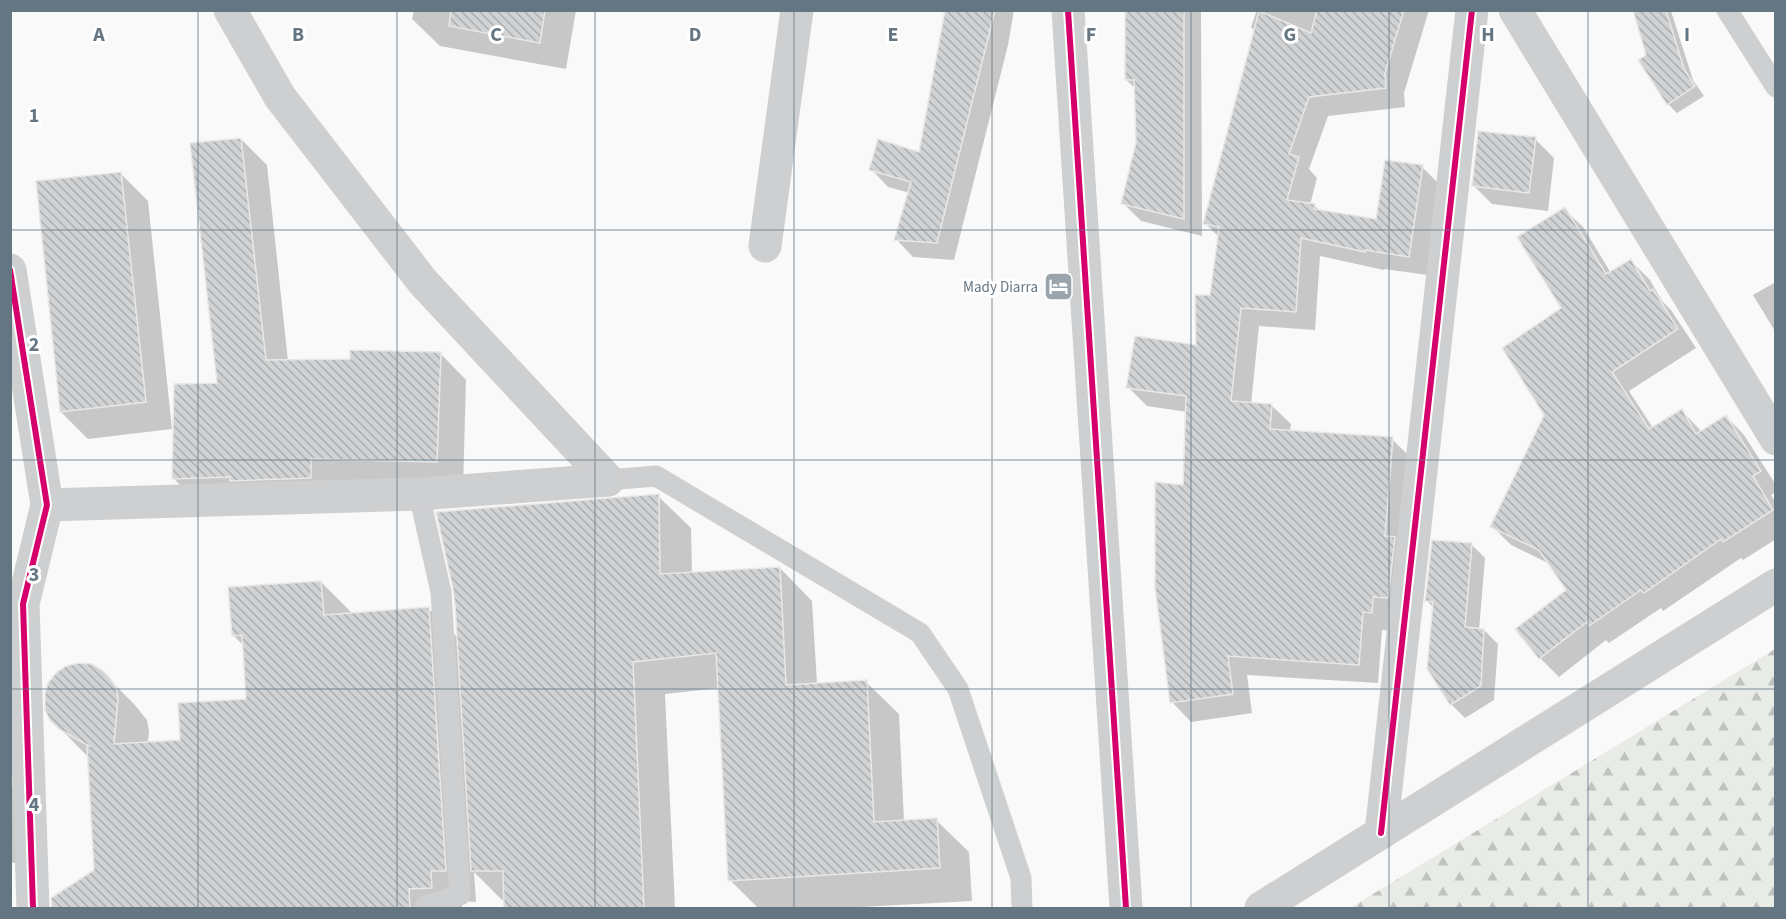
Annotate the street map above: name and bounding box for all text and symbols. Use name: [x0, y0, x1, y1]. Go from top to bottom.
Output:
text: A: [92, 21, 105, 49]
text: B: [292, 21, 304, 49]
text: C: [490, 21, 502, 49]
text: D: [689, 21, 701, 49]
text: E: [888, 21, 898, 49]
text: F: [1086, 21, 1096, 49]
text: G: [1284, 21, 1296, 49]
text: H: [1481, 21, 1495, 49]
text: I: [1684, 21, 1690, 49]
text: 1: [29, 102, 39, 130]
hotel icon: Mady Diarra: [1043, 271, 1075, 303]
place label: Mady Diarra: [963, 277, 1038, 298]
text: 2: [29, 331, 39, 359]
text: 3: [29, 561, 39, 589]
text: 4: [29, 791, 40, 819]

